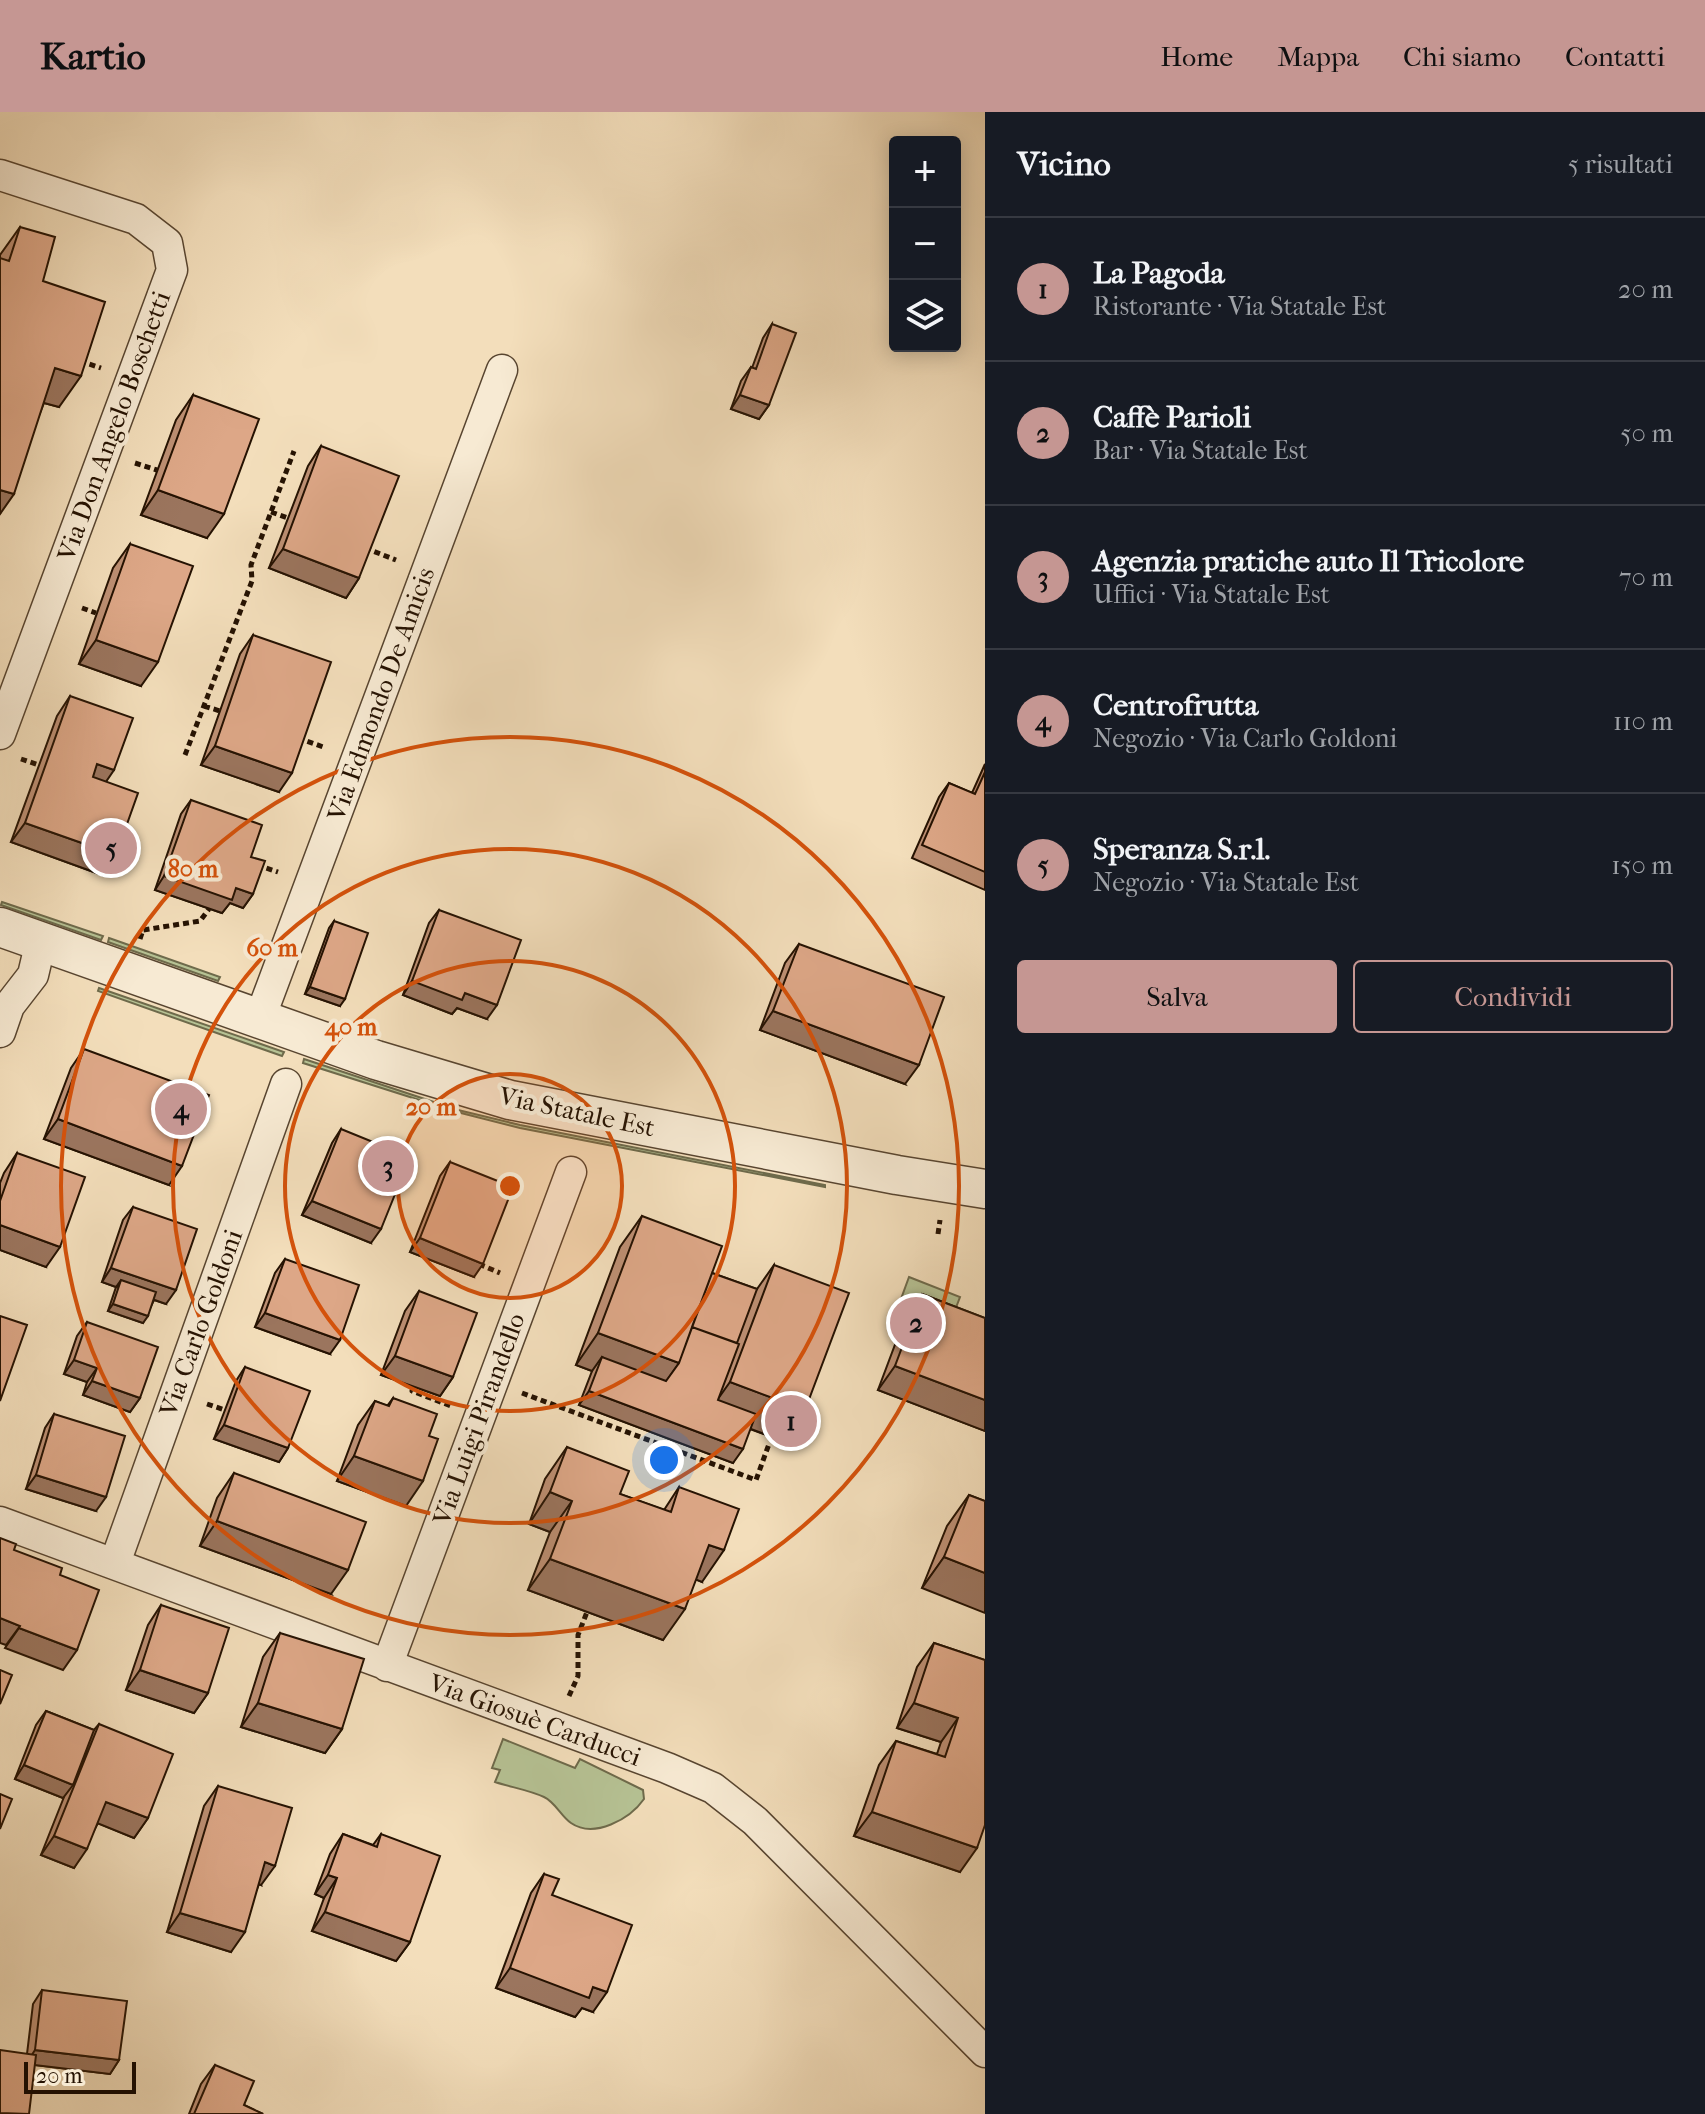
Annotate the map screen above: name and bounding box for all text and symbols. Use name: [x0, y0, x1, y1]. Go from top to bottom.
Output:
text: Kartio: [40, 34, 146, 79]
text: Home: [1160, 40, 1233, 73]
text: Mappa: [1277, 40, 1359, 73]
text: Chi siamo: [1403, 40, 1521, 73]
text: Contatti: [1565, 40, 1665, 73]
map controls: [889, 136, 961, 352]
button: +: [889, 136, 961, 208]
text: Vicino: [1017, 144, 1111, 184]
text: 5 risultati: [1568, 149, 1673, 180]
button: −: [889, 208, 961, 280]
text: La Pagoda: [1093, 256, 1225, 291]
text: 1: [1038, 274, 1048, 305]
text: 20 m: [1618, 274, 1673, 305]
button: layers: [889, 280, 961, 352]
street label: Via Don Angelo Boschetti: [50, 287, 177, 566]
text: Ristorante · Via Statale Est: [1093, 291, 1386, 322]
text: Caffè Parioli: [1093, 400, 1251, 435]
text: 2: [1036, 418, 1050, 449]
text: 50 m: [1620, 418, 1673, 449]
text: Bar · Via Statale Est: [1093, 435, 1308, 466]
text: Agenzia pratiche auto Il Tricolore: [1093, 544, 1524, 579]
text: 3: [1038, 562, 1048, 593]
text: 70 m: [1619, 562, 1673, 593]
street label: Via Edmondo De Amicis: [320, 563, 441, 826]
text: Uffici · Via Statale Est: [1093, 579, 1330, 610]
text: Centrofrutta: [1093, 688, 1258, 723]
text: 4: [1035, 706, 1051, 737]
text: 110 m: [1613, 706, 1673, 737]
text: Negozio · Via Carlo Goldoni: [1093, 723, 1397, 754]
pin: 5: [85, 818, 137, 878]
text: Speranza S.r.l.: [1093, 832, 1270, 867]
text: 5: [1037, 850, 1049, 881]
text: 150 m: [1611, 850, 1673, 881]
text: 80 m: [168, 855, 219, 883]
text: Negozio · Via Statale Est: [1093, 867, 1359, 898]
text: 60 m: [246, 934, 299, 962]
button: Salva: [1017, 960, 1337, 1033]
button: Condividi: [1353, 960, 1673, 1033]
text: 40 m: [324, 1013, 378, 1042]
pin: 4: [155, 1079, 207, 1139]
street label: Via Statale Est: [495, 1080, 658, 1144]
text: 20 m: [406, 1093, 457, 1121]
pin: 3: [362, 1136, 414, 1196]
centre of rings: [496, 1172, 524, 1200]
street label: Via Carlo Goldoni: [152, 1225, 249, 1422]
pin: 2: [890, 1293, 942, 1353]
street label: Via Luigi Pirandello: [426, 1309, 532, 1530]
pin: 1: [765, 1391, 817, 1451]
your location: [644, 1440, 684, 1480]
street label: Via Giosuè Carducci: [424, 1667, 646, 1773]
scale bar: [24, 2058, 136, 2094]
text: 20 m: [36, 2063, 82, 2089]

